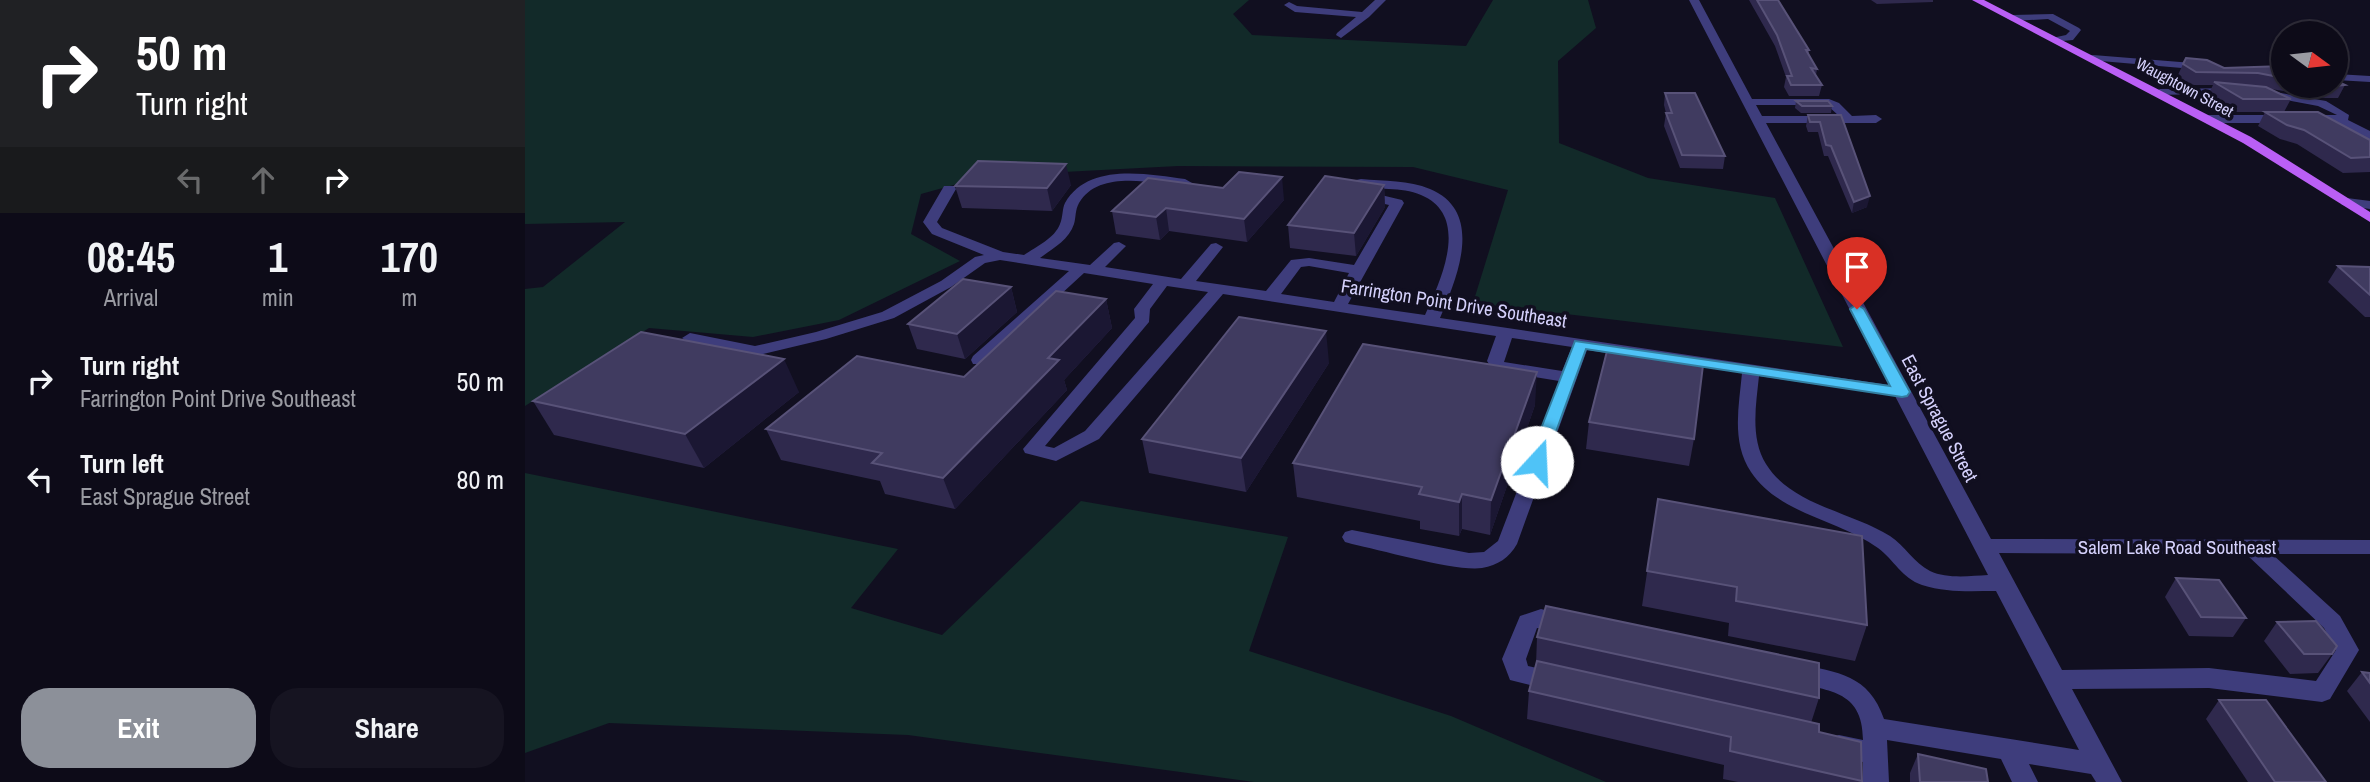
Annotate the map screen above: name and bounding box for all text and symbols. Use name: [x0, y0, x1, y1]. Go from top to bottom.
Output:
text: 50 m: [136, 19, 228, 85]
north arrow: [2271, 21, 2349, 98]
map controls: [2271, 21, 2348, 98]
icon: right: [21, 28, 112, 119]
street label: Waughtown Street: [2132, 52, 2238, 122]
text: Turn right: [136, 82, 248, 125]
icon: left: [171, 161, 209, 199]
icon: ahead: [244, 161, 282, 199]
icon: right: [317, 161, 355, 199]
text: 08:45: [87, 229, 175, 285]
text: 1: [268, 229, 287, 285]
text: 170: [381, 229, 438, 285]
pin: [1827, 237, 1887, 309]
icon: arrive: [1838, 248, 1876, 286]
street label: Farrington Point Drive Southeast: [1339, 272, 1569, 334]
text: Arrival: [104, 282, 158, 313]
text: min: [262, 282, 294, 313]
text: m: [401, 282, 417, 313]
text: Turn right: [80, 348, 179, 383]
street label: East Sprague Street: [1896, 350, 1985, 487]
icon: right: [21, 362, 59, 400]
text: 50 m: [457, 364, 504, 399]
text: Farrington Point Drive Southeast: [80, 383, 356, 414]
position arrow: [1500, 425, 1574, 499]
text: Turn left: [80, 446, 164, 481]
icon: left: [21, 460, 59, 498]
text: 80 m: [457, 462, 504, 497]
text: East Sprague Street: [80, 481, 250, 512]
street label: Salem Lake Road Southeast: [2078, 534, 2277, 560]
button: Exit: [21, 688, 256, 768]
button: Share: [270, 688, 504, 768]

